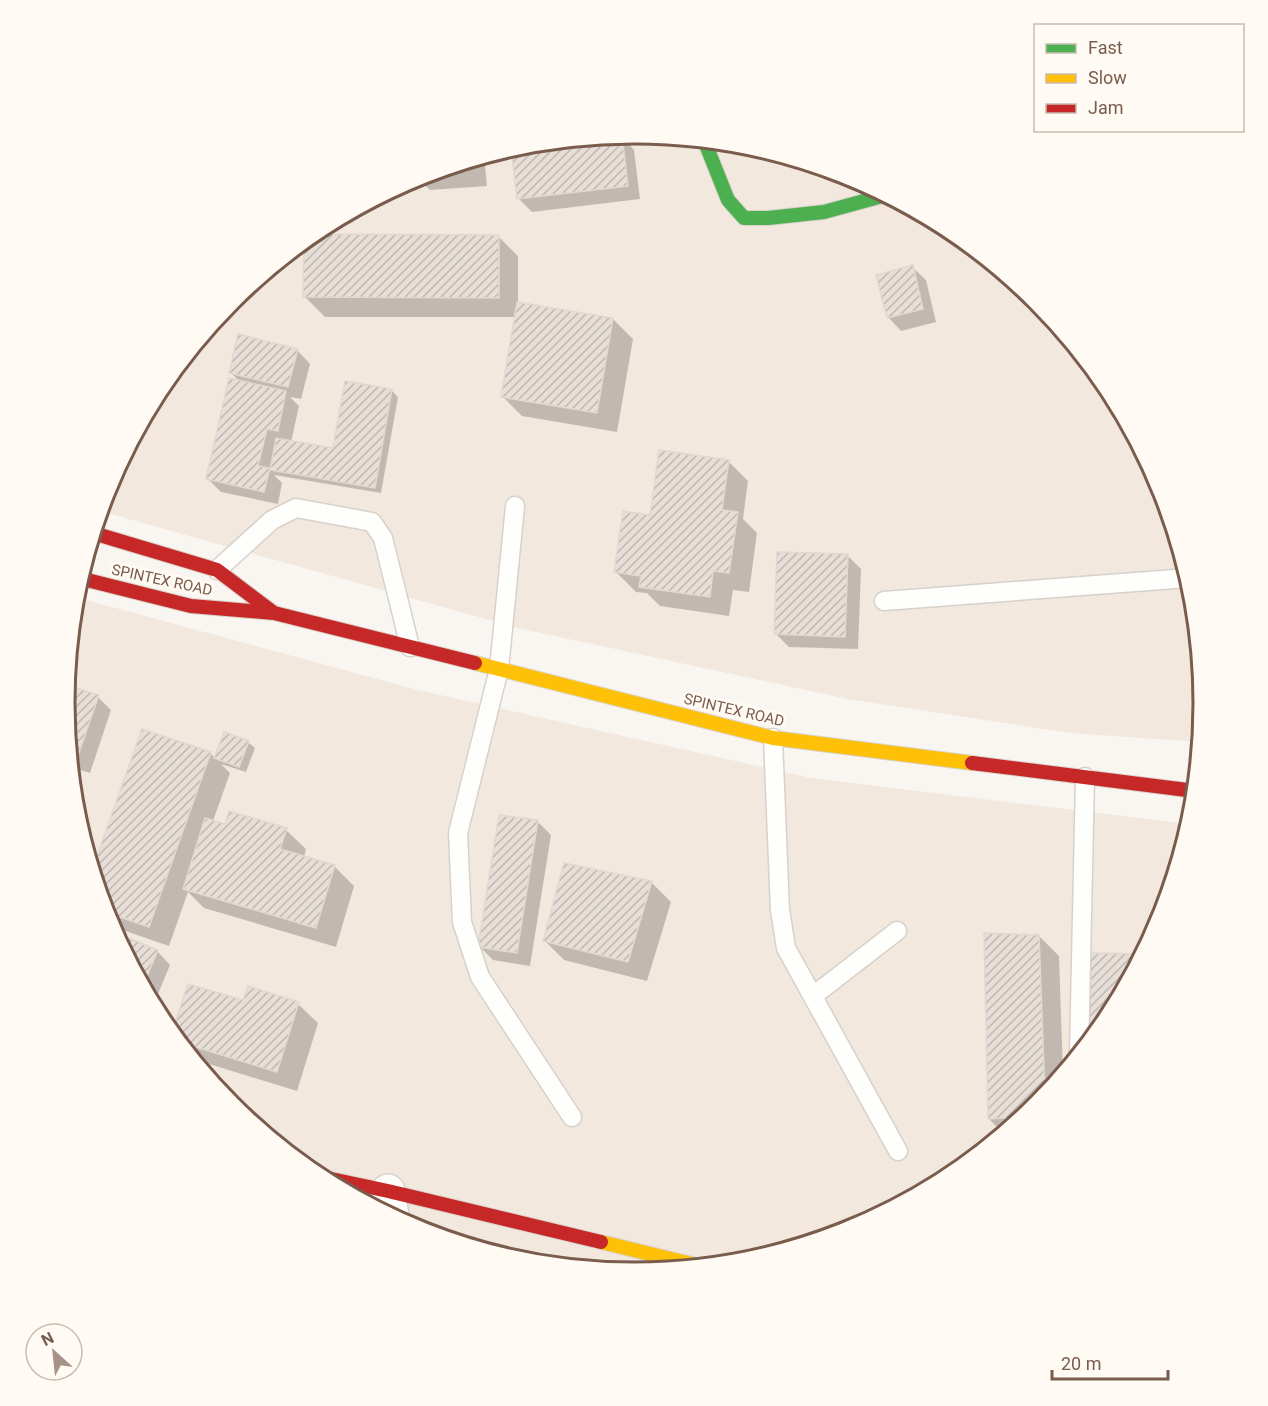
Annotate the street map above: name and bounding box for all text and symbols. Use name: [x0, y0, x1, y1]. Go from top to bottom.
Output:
legend: [1034, 24, 1244, 132]
text: Fast: [1088, 37, 1123, 58]
text: Slow: [1088, 67, 1127, 88]
text: Jam: [1088, 97, 1124, 118]
street label: SPINTEX ROAD: [110, 561, 214, 599]
street label: SPINTEX ROAD: [682, 690, 786, 730]
north arrow: [24, 1322, 84, 1382]
text: N: [38, 1328, 57, 1350]
scale bar: [1052, 1343, 1168, 1381]
text: 20 m: [1061, 1353, 1101, 1374]

